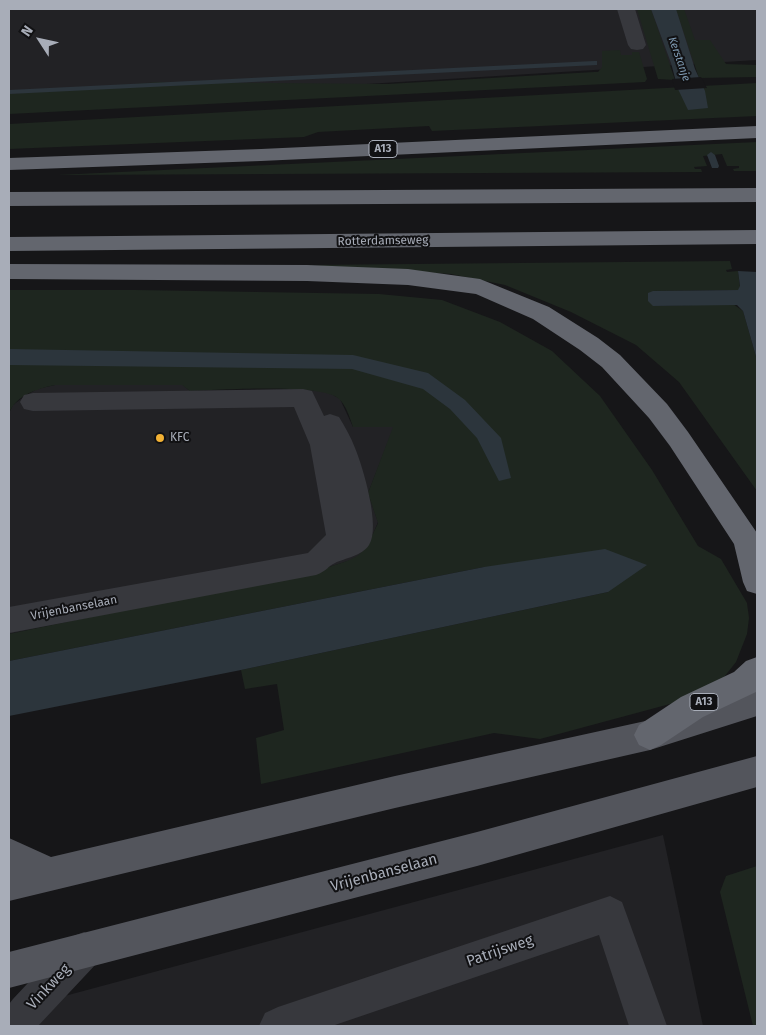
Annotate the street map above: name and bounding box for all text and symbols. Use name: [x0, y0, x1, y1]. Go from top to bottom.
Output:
north arrow: [15, 15, 65, 65]
text: N: [18, 22, 37, 40]
water label: Kerstanje: [665, 35, 693, 83]
road number: A13: [369, 140, 397, 158]
street label: Rotterdamseweg: [337, 233, 429, 249]
place label: KFC: [170, 431, 189, 445]
marker: KFC: [154, 432, 166, 444]
street label: Vrijenbanselaan: [30, 593, 118, 623]
road number: A13: [690, 694, 718, 710]
street label: Vrijenbanselaan: [329, 850, 439, 896]
street label: Patrijsweg: [464, 931, 536, 971]
street label: Vinkweg: [23, 960, 75, 1014]

